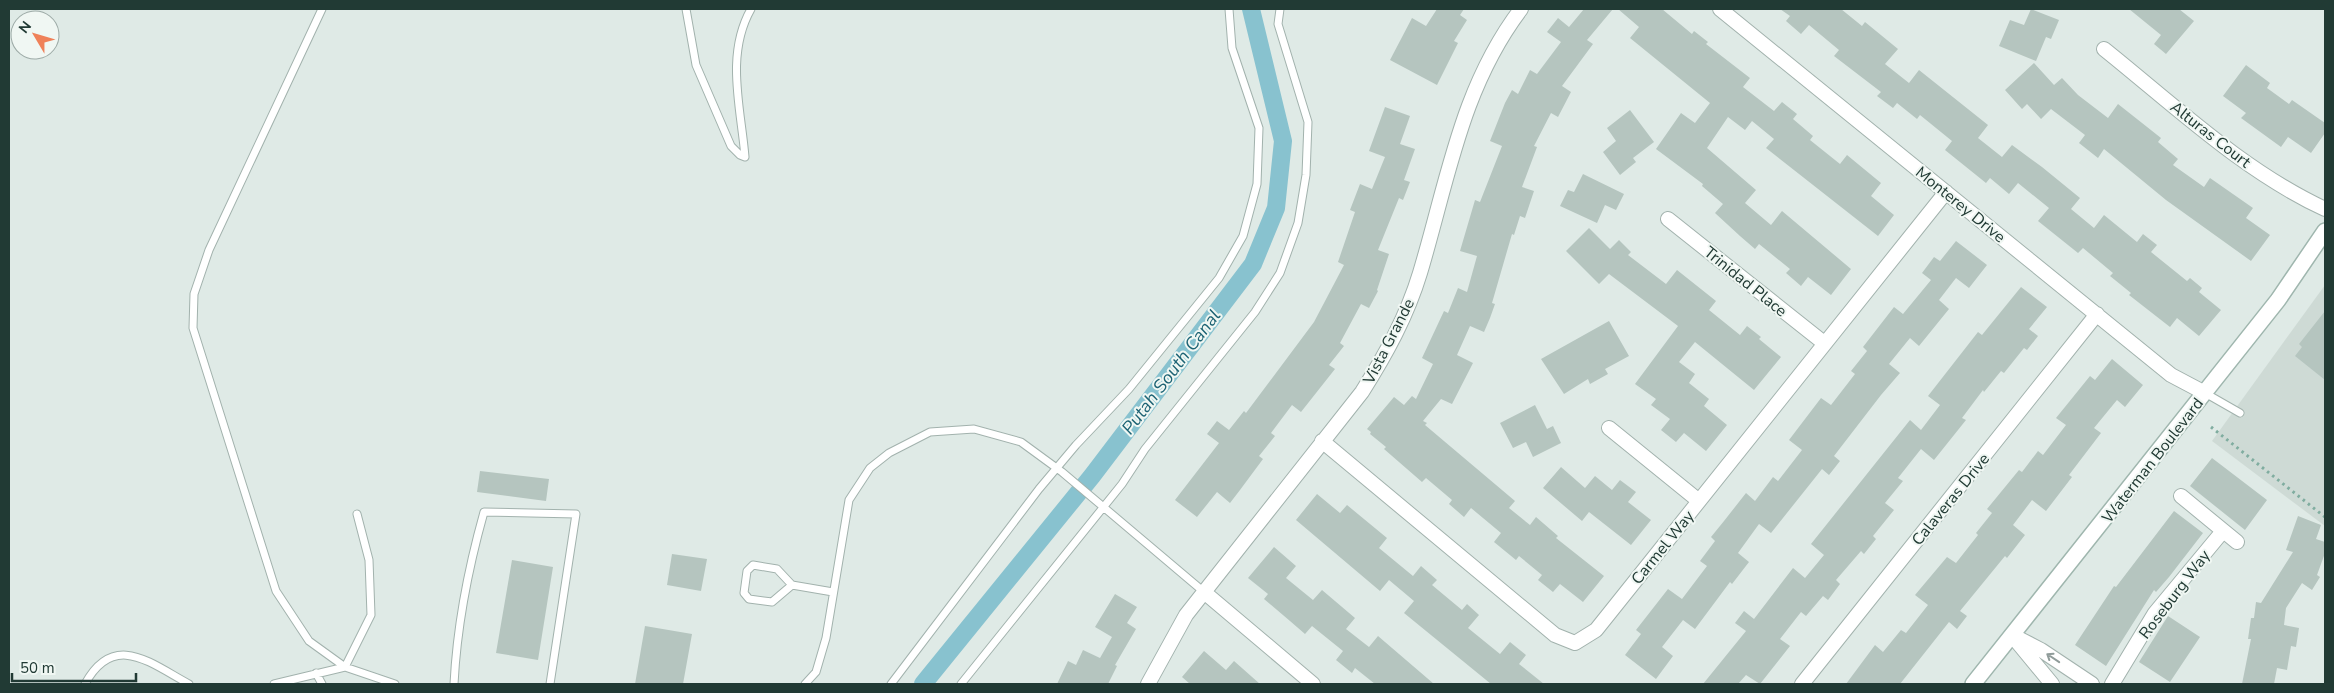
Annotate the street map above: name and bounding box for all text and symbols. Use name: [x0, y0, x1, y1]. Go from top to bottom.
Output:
north arrow: [10, 10, 60, 60]
text: N: [14, 17, 36, 37]
street label: Alturas Court: [2166, 96, 2256, 173]
street label: Monterey Drive: [1911, 162, 2010, 248]
street label: Trinidad Place: [1699, 241, 1792, 322]
street label: Vista Grande: [1357, 295, 1420, 389]
water label: Putah South Canal: [1116, 305, 1226, 439]
street label: Waterman Boulevard: [2097, 393, 2209, 528]
street label: Calaveras Drive: [1907, 449, 1995, 550]
street label: Carmel Way: [1626, 505, 1700, 589]
street label: Roseburg Way: [2134, 545, 2216, 644]
scale bar: [12, 650, 136, 682]
one-way arrow: [2046, 653, 2060, 663]
text: 50 m: [20, 658, 55, 678]

